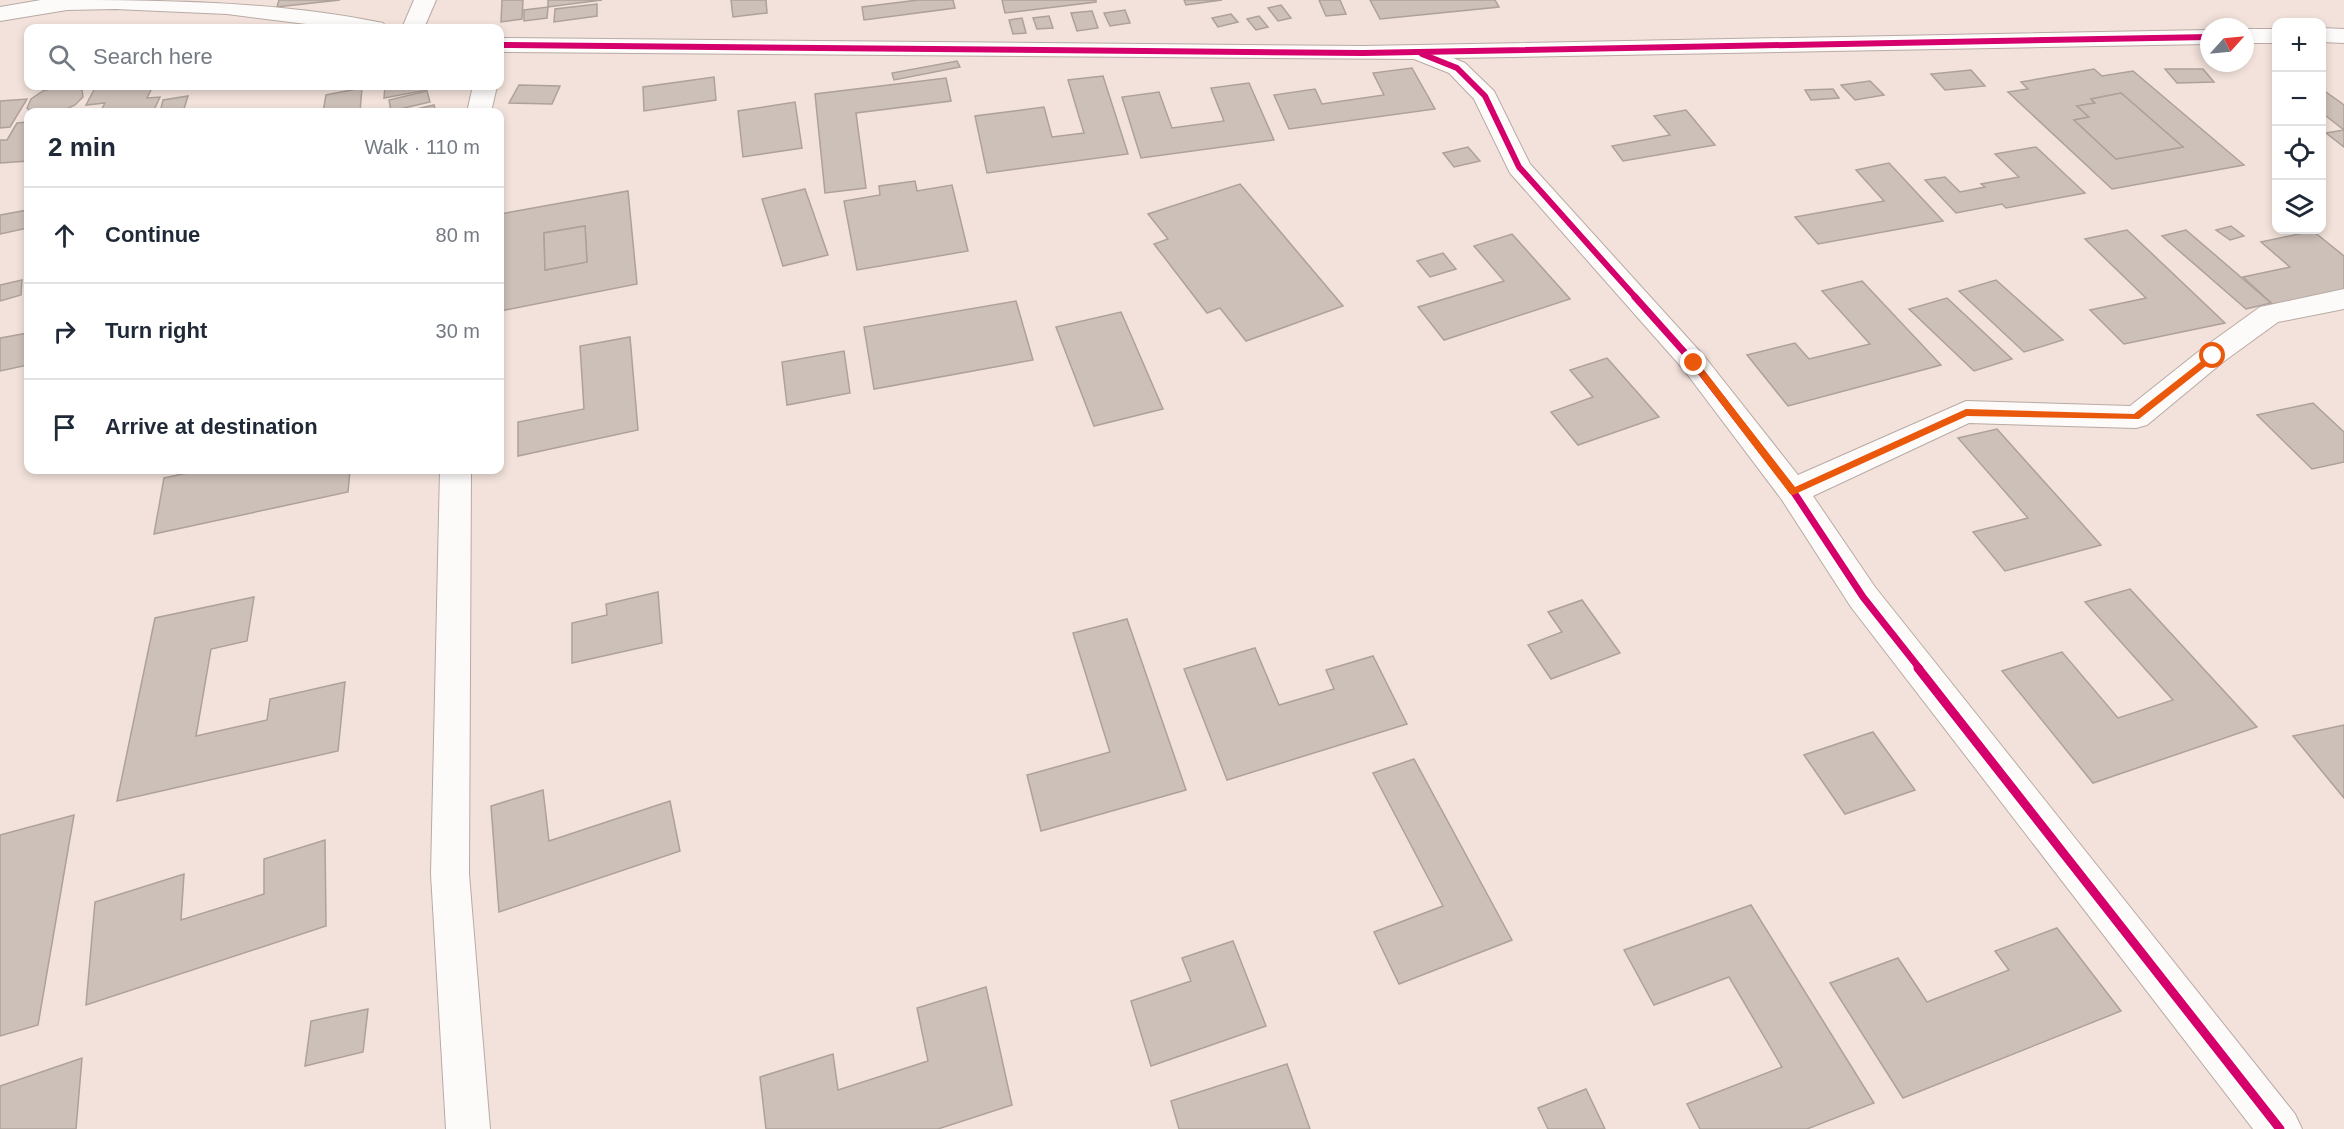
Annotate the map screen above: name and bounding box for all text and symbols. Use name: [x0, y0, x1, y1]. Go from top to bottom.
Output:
north arrow: [2200, 18, 2254, 72]
map controls: [2272, 18, 2326, 234]
button: +: [2272, 18, 2326, 72]
search box: [24, 24, 504, 90]
icon: search: [45, 41, 78, 74]
text: Search here: [93, 44, 213, 69]
button: −: [2272, 72, 2326, 126]
button: locate: [2272, 126, 2326, 180]
text: 2 min: [48, 132, 116, 162]
text: Walk · 110 m: [364, 136, 480, 158]
button: layers: [2272, 180, 2326, 234]
icon: ahead: [48, 219, 81, 252]
text: Continue: [105, 222, 200, 247]
text: 80 m: [436, 224, 480, 246]
icon: right: [48, 315, 81, 348]
text: Turn right: [105, 318, 207, 343]
text: 30 m: [436, 320, 480, 342]
route start: [2199, 342, 2225, 368]
route end: [1680, 349, 1706, 375]
icon: arrive: [48, 411, 81, 444]
text: Arrive at destination: [105, 414, 318, 439]

